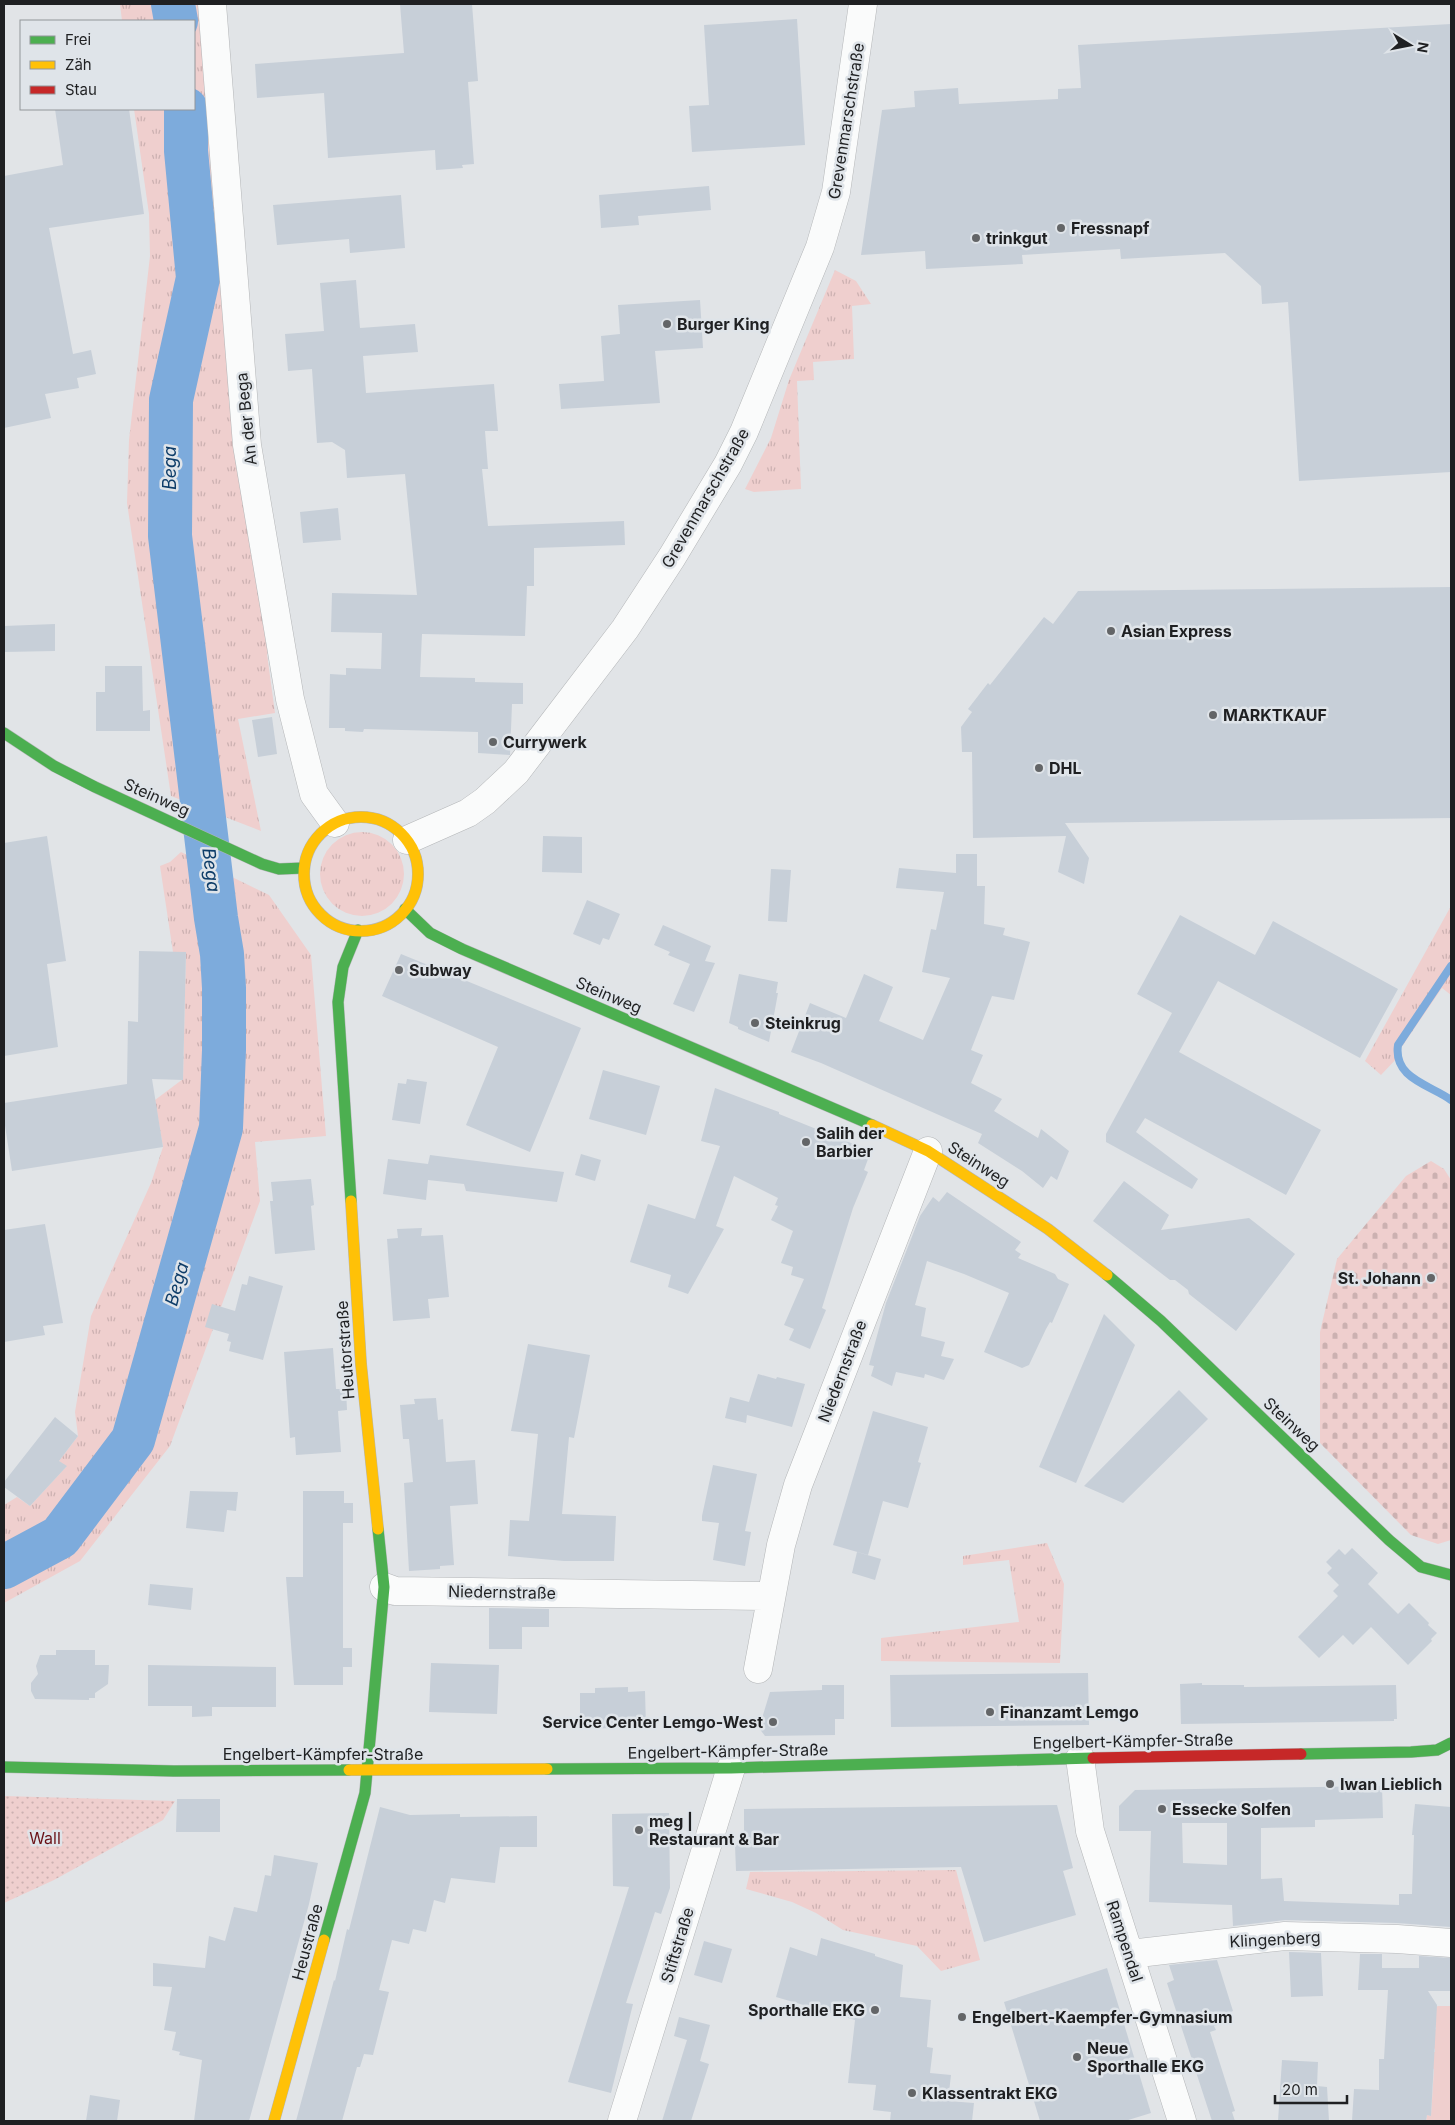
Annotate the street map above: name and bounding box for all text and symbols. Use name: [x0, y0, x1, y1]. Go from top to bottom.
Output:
legend: [20, 20, 195, 110]
north arrow: [1385, 20, 1435, 70]
text: Frei: [65, 30, 91, 49]
street label: Grevenmarschstraße: [824, 41, 868, 201]
text: N: [1414, 41, 1433, 54]
text: Zäh: [65, 55, 92, 74]
text: Stau: [65, 80, 97, 99]
place label: Fressnapf: [1071, 218, 1150, 238]
marker: Fressnapf: [1055, 222, 1067, 234]
place label: trinkgut: [986, 228, 1048, 248]
marker: trinkgut: [970, 232, 982, 244]
place label: Burger King: [677, 314, 770, 334]
marker: Burger King: [661, 318, 673, 330]
street label: An der Bega: [231, 372, 261, 466]
street label: Grevenmarschstraße: [657, 425, 753, 571]
water label: Bega: [159, 446, 180, 490]
place label: Asian Express: [1121, 621, 1232, 641]
marker: Asian Express: [1105, 625, 1117, 637]
place label: MARKTKAUF: [1223, 705, 1327, 725]
marker: MARKTKAUF: [1207, 709, 1219, 721]
place label: Currywerk: [503, 732, 588, 752]
marker: Currywerk: [487, 736, 499, 748]
place label: DHL: [1049, 758, 1082, 778]
marker: DHL: [1033, 762, 1045, 774]
street label: Steinweg: [121, 774, 193, 820]
water label: Bega: [198, 847, 225, 893]
place label: Subway: [409, 960, 472, 980]
marker: Subway: [393, 964, 405, 976]
street label: Steinweg: [573, 972, 645, 1018]
place label: Steinkrug: [765, 1013, 841, 1033]
marker: Steinkrug: [749, 1017, 761, 1029]
place label: Salih der Barbier: [816, 1123, 885, 1161]
marker: Salih der Barbier: [800, 1136, 812, 1148]
street label: Steinweg: [944, 1137, 1014, 1191]
water label: Bega: [160, 1260, 193, 1308]
place label: St. Johann: [1338, 1268, 1421, 1288]
marker: St. Johann: [1425, 1272, 1437, 1284]
street label: Heutorstraße: [332, 1300, 358, 1400]
street label: Niedernstraße: [813, 1317, 871, 1425]
street label: Steinweg: [1260, 1393, 1324, 1455]
street label: Niedernstraße: [448, 1581, 556, 1603]
place label: Finanzamt Lemgo: [1000, 1702, 1139, 1722]
marker: Finanzamt Lemgo: [984, 1706, 996, 1718]
place label: Service Center Lemgo-West: [542, 1712, 763, 1732]
marker: Service Center Lemgo-West: [767, 1716, 779, 1728]
street label: Engelbert-Kämpfer-Straße: [1033, 1729, 1233, 1753]
street label: Engelbert-Kämpfer-Straße: [628, 1739, 828, 1763]
street label: Engelbert-Kämpfer-Straße: [223, 1744, 423, 1764]
place label: Iwan Lieblich: [1340, 1774, 1442, 1794]
marker: Iwan Lieblich: [1324, 1778, 1336, 1790]
place label: Essecke Solfen: [1172, 1799, 1291, 1819]
marker: Essecke Solfen: [1156, 1803, 1168, 1815]
place label: meg | Restaurant & Bar: [649, 1811, 780, 1849]
marker: meg | Restaurant & Bar: [633, 1824, 645, 1836]
park label: Wall: [29, 1828, 61, 1848]
street label: Rampendal: [1102, 1898, 1148, 1984]
street label: Heustraße: [287, 1901, 327, 1983]
street label: Stiftstraße: [656, 1905, 698, 1985]
street label: Klingenberg: [1229, 1927, 1321, 1951]
place label: Sporthalle EKG: [748, 2000, 865, 2020]
marker: Sporthalle EKG: [869, 2004, 881, 2016]
place label: Engelbert-Kaempfer-Gymnasium: [972, 2007, 1233, 2027]
marker: Engelbert-Kaempfer-Gymnasium: [956, 2011, 968, 2023]
place label: Neue Sporthalle EKG: [1087, 2038, 1204, 2076]
marker: Neue Sporthalle EKG: [1071, 2051, 1083, 2063]
scale bar: [1275, 2072, 1348, 2104]
text: 20 m: [1282, 2080, 1318, 2099]
place label: Klassentrakt EKG: [922, 2083, 1058, 2103]
marker: Klassentrakt EKG: [906, 2087, 918, 2099]

